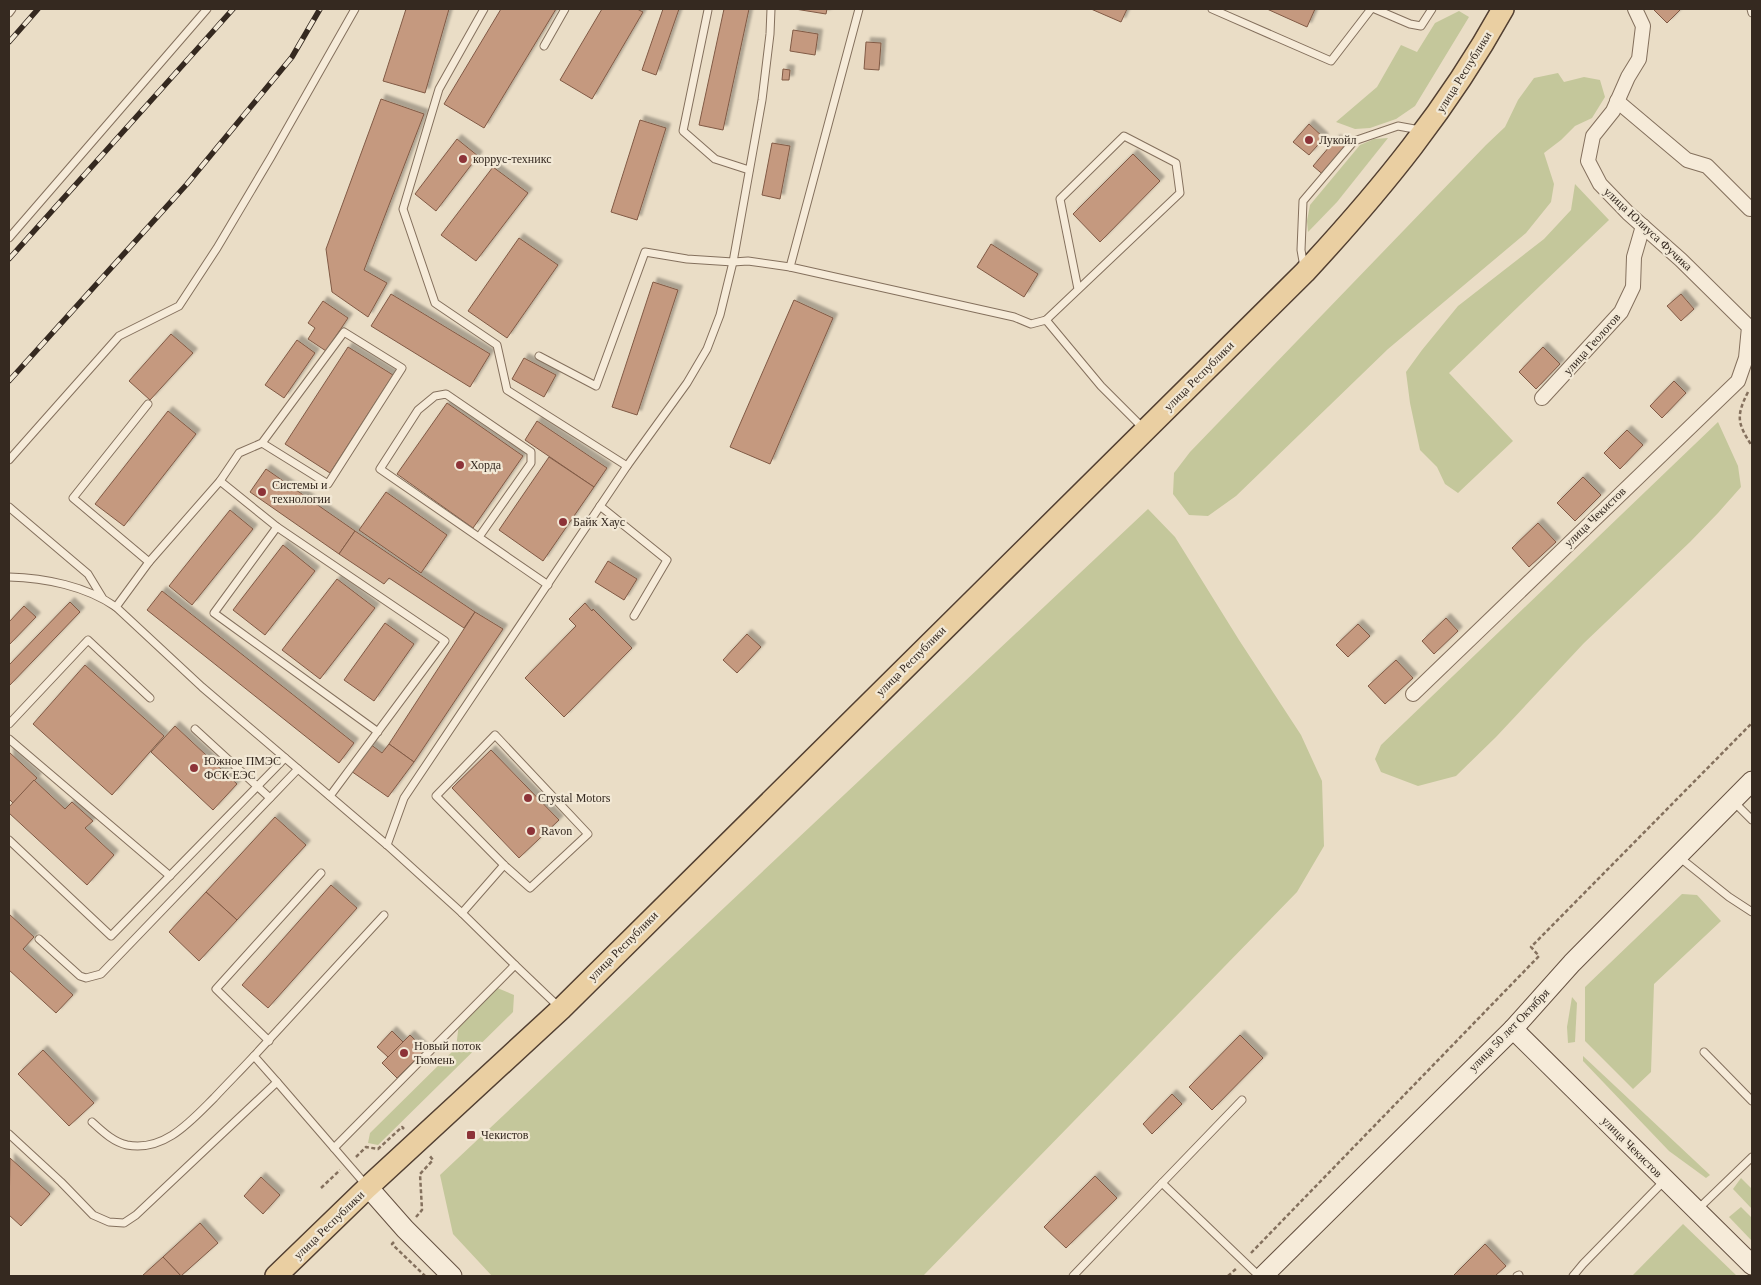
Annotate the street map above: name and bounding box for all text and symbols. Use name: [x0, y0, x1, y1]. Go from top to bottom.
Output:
street label: улица Республики: [1433, 28, 1495, 115]
place label: Лукойл: [1319, 133, 1356, 147]
marker: Лукойл: [1303, 134, 1315, 146]
place label: коррус-техникс: [473, 152, 552, 166]
marker: коррус-техникс: [457, 153, 469, 165]
street label: улица Юлиуса Фучика: [1601, 184, 1696, 274]
street label: улица Геологов: [1561, 310, 1624, 378]
street label: улица Республики: [1161, 338, 1237, 414]
place label: Хорда: [470, 458, 502, 472]
marker: Хорда: [454, 459, 466, 471]
place label: Системы и технологии: [272, 478, 331, 506]
street label: улица Чекистов: [1561, 484, 1629, 550]
marker: Системы и технологии: [256, 486, 268, 498]
place label: Байк Хаус: [573, 515, 625, 529]
marker: Байк Хаус: [557, 516, 569, 528]
street label: улица Республики: [873, 623, 949, 699]
place label: Южное ПМЭС ФСК ЕЭС: [204, 754, 281, 782]
marker: Южное ПМЭС ФСК ЕЭС: [188, 762, 200, 774]
place label: Crystal Motors: [538, 791, 611, 805]
marker: Crystal Motors: [522, 792, 534, 804]
place label: Ravon: [541, 824, 572, 838]
marker: Ravon: [525, 825, 537, 837]
street label: улица Республики: [585, 908, 661, 984]
street label: улица 50 лет Октября: [1466, 985, 1552, 1074]
place label: Новый поток Тюмень: [414, 1039, 481, 1067]
marker: Новый поток Тюмень: [398, 1047, 410, 1059]
street label: улица Чекистов: [1599, 1114, 1665, 1180]
place label: Чекистов: [481, 1128, 529, 1142]
marker: Чекистов: [465, 1129, 477, 1141]
street label: улица Республики: [291, 1187, 368, 1262]

